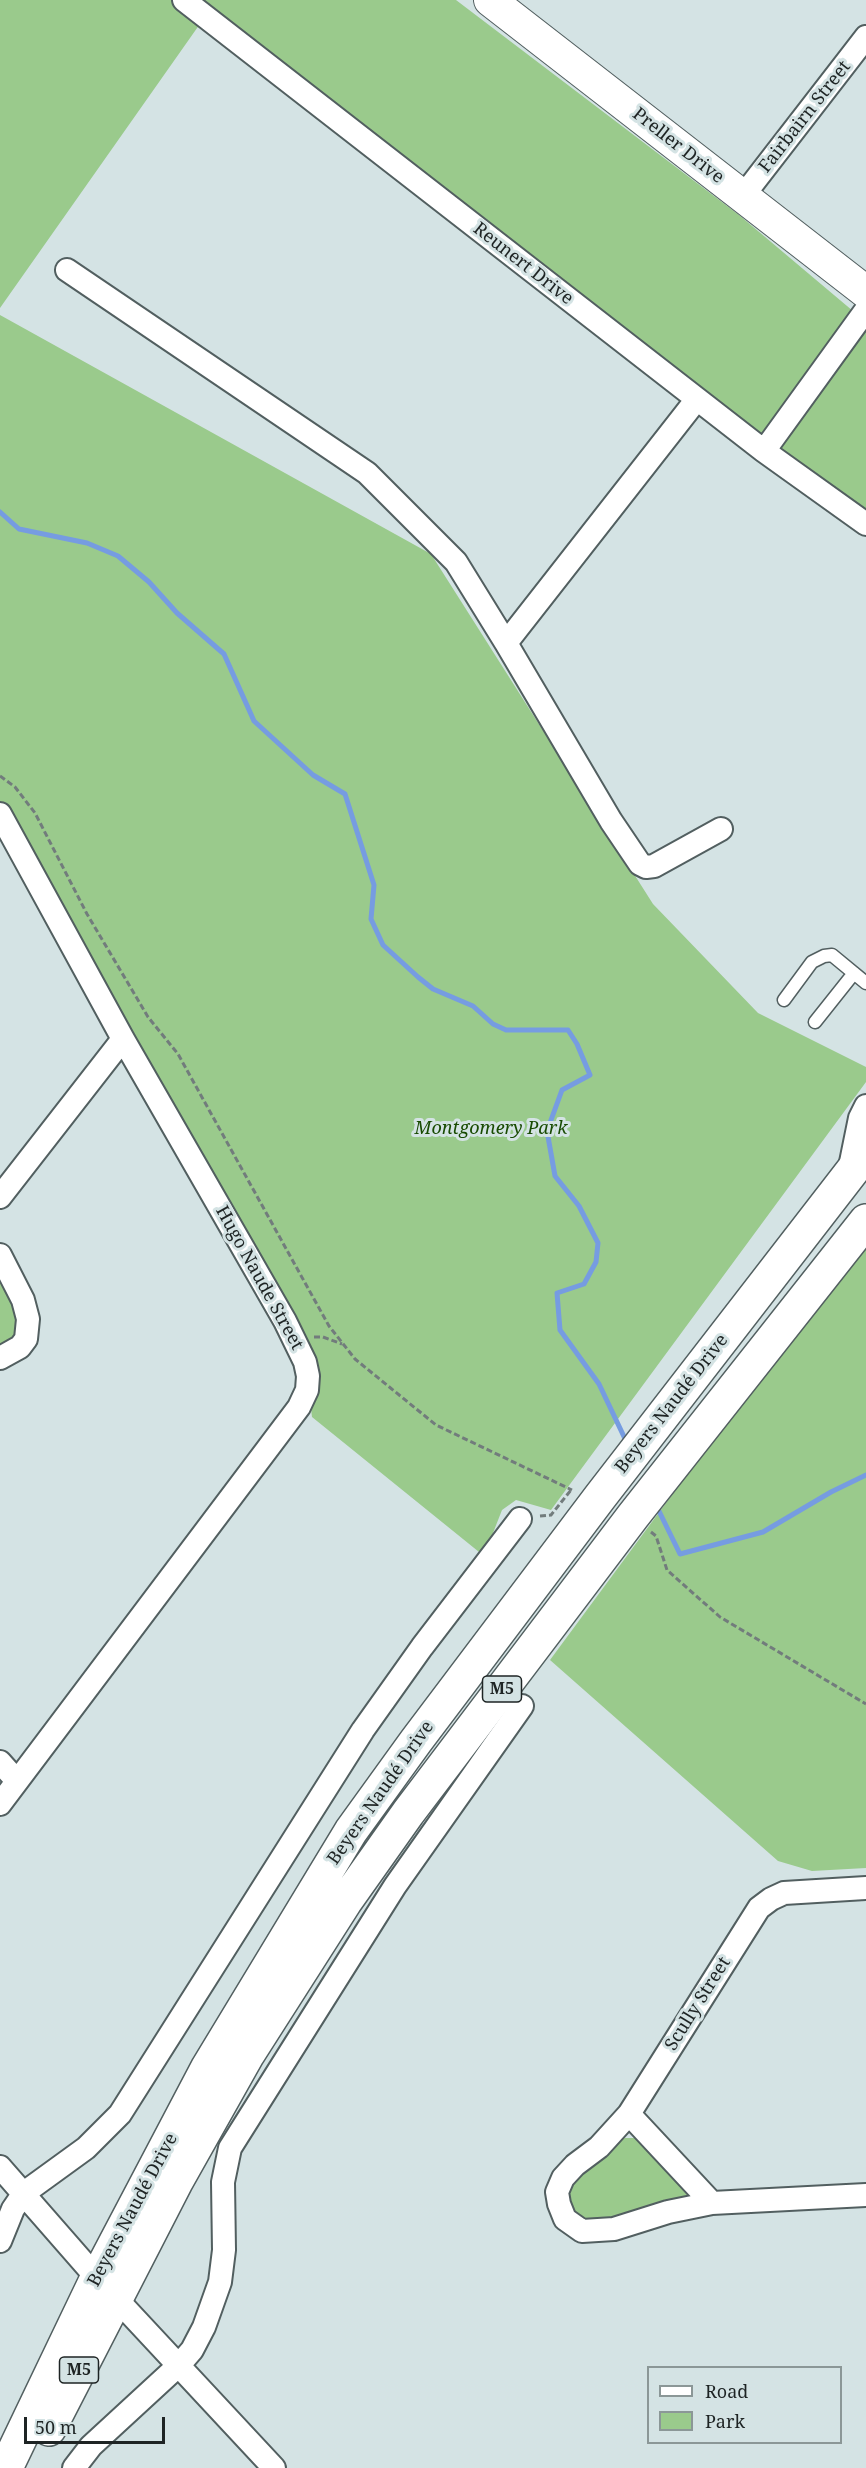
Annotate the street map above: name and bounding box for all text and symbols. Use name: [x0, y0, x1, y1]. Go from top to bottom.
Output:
street label: Fairbairn Street: [755, 57, 855, 177]
street label: Preller Drive: [628, 104, 728, 188]
street label: Reunert Drive: [469, 218, 577, 310]
park label: Montgomery Park: [415, 1118, 567, 1140]
street label: Hugo Naude Street: [210, 1202, 308, 1354]
street label: Beyers Naudé Drive: [611, 1330, 733, 1478]
road number: M5: [482, 1676, 522, 1702]
street label: Beyers Naudé Drive: [323, 1717, 439, 1869]
street label: Scully Street: [661, 1953, 735, 2055]
street label: Beyers Naudé Drive: [83, 2130, 183, 2290]
road number: M5: [60, 2357, 98, 2383]
legend: [647, 2366, 842, 2444]
text: Road: [705, 2379, 748, 2403]
scale bar: [27, 2405, 168, 2443]
text: Park: [705, 2409, 745, 2433]
text: 50 m: [35, 2415, 77, 2439]

